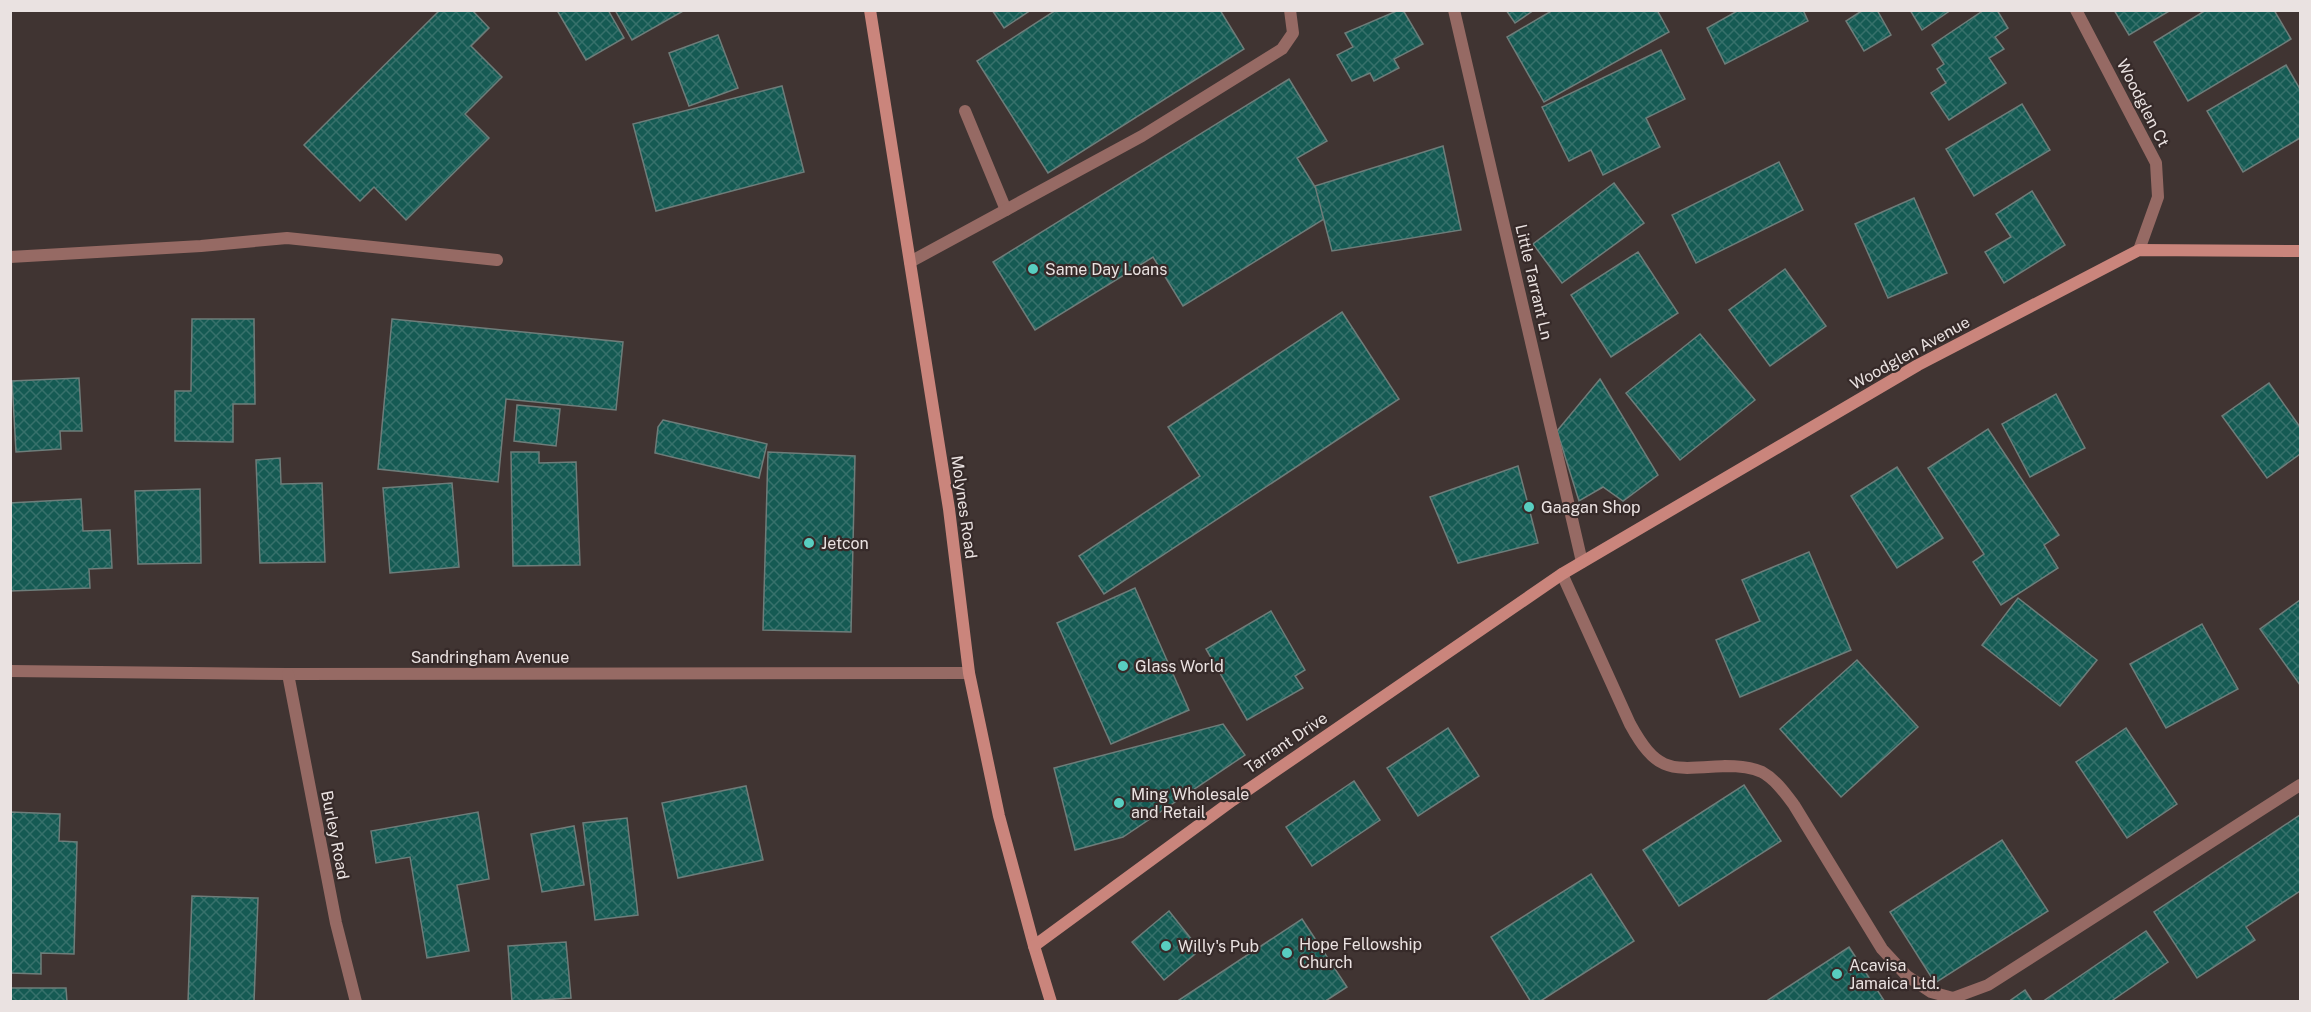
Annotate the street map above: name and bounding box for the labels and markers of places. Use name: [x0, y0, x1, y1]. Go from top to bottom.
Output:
place label: Same Day Loans: [1045, 260, 1167, 279]
marker: Same Day Loans: [1026, 262, 1040, 276]
place label: Gaagan Shop: [1541, 498, 1641, 517]
marker: Gaagan Shop: [1522, 500, 1536, 514]
place label: Jetcon: [821, 534, 869, 553]
marker: Jetcon: [802, 536, 816, 550]
place label: Glass World: [1135, 657, 1224, 676]
marker: Glass World: [1116, 659, 1130, 673]
place label: Ming Wholesale and Retail: [1131, 785, 1249, 822]
marker: Ming Wholesale and Retail: [1112, 796, 1126, 810]
place label: Hope Fellowship Church: [1299, 935, 1422, 972]
place label: Willy's Pub: [1178, 937, 1259, 956]
marker: Willy's Pub: [1159, 939, 1173, 953]
marker: Hope Fellowship Church: [1280, 946, 1294, 960]
place label: Acavisa Jamaica Ltd.: [1849, 956, 1940, 993]
marker: Acavisa Jamaica Ltd.: [1830, 967, 1844, 981]

